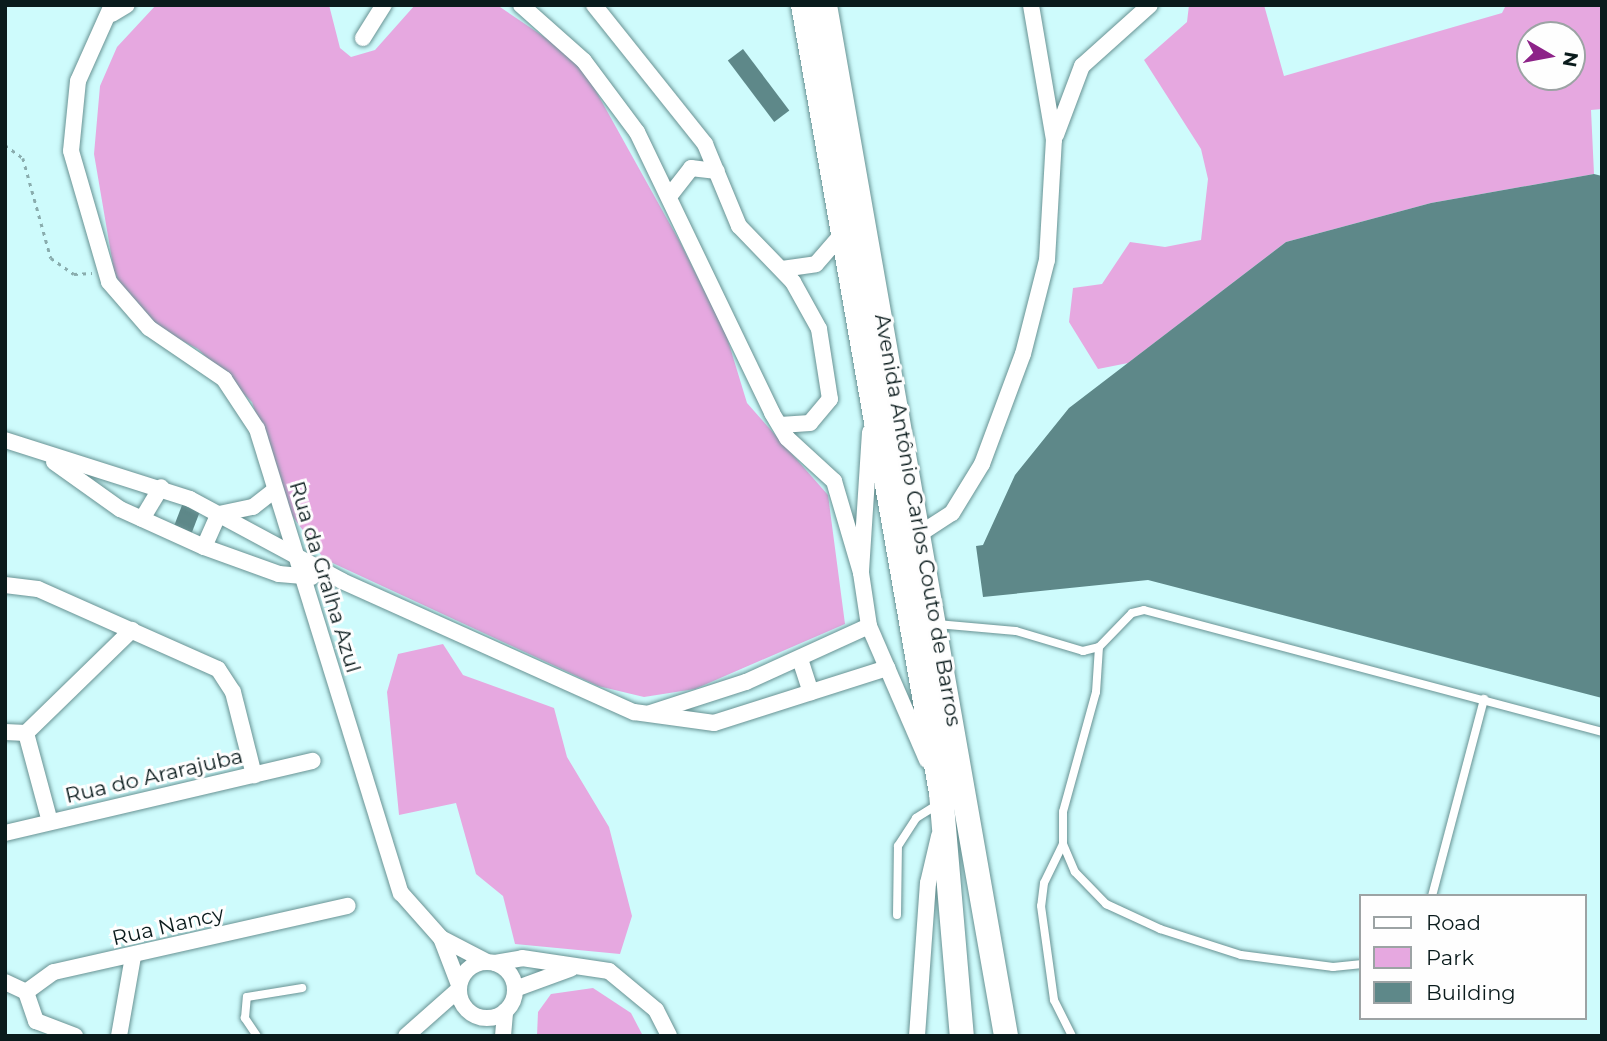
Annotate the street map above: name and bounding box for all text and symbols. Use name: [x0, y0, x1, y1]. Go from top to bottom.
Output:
north arrow: [1516, 21, 1586, 91]
text: N: [1558, 50, 1583, 69]
street label: Avenida Antônio Carlos Couto de Barros: [869, 312, 967, 728]
street label: Rua da Gralha Azul: [284, 478, 366, 676]
street label: Rua do Ararajuba: [63, 743, 245, 809]
legend: [1358, 894, 1586, 1020]
street label: Rua Nancy: [110, 901, 226, 951]
text: Road: [1426, 910, 1481, 935]
text: Park: [1426, 945, 1474, 970]
text: Building: [1426, 980, 1516, 1005]

